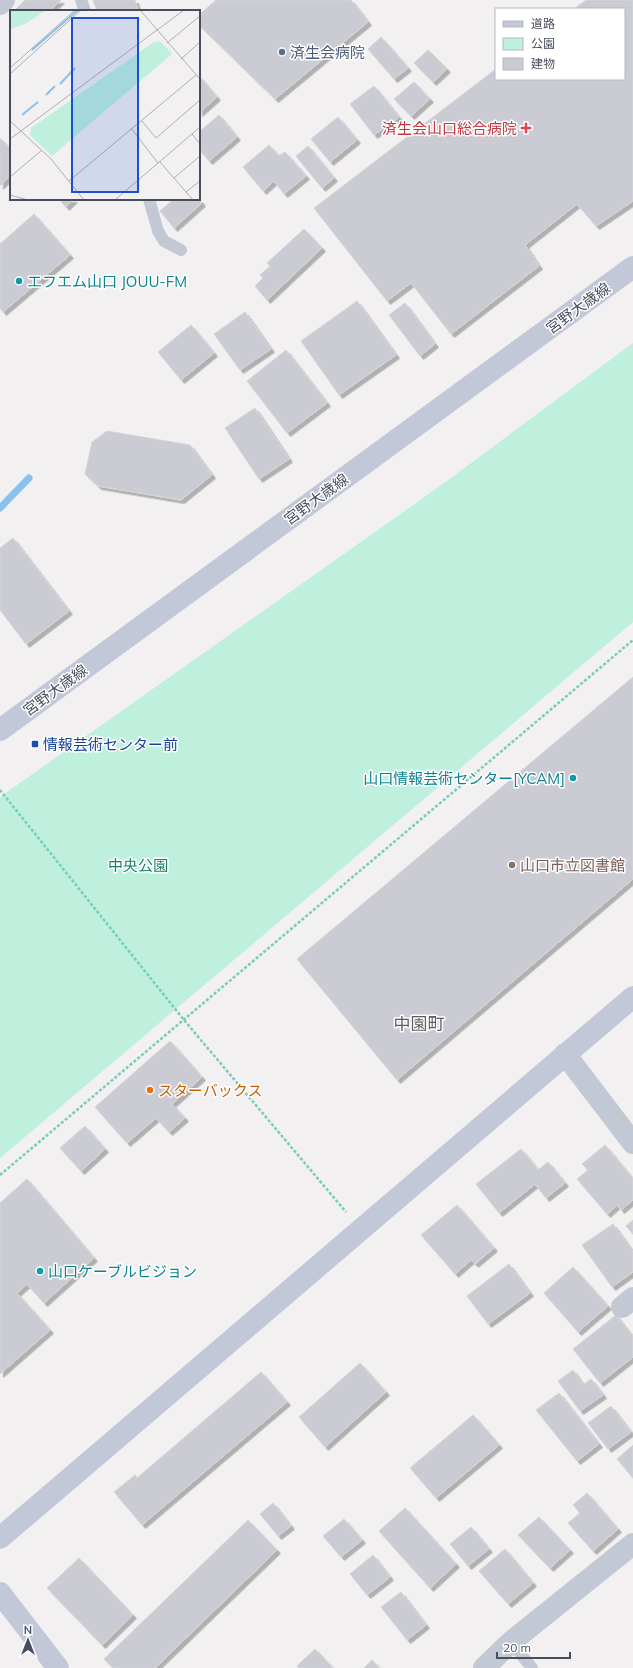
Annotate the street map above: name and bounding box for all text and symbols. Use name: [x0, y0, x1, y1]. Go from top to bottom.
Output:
legend: [495, 8, 625, 80]
inset map: [10, 10, 200, 200]
text: 道路: [531, 16, 555, 31]
text: 公園: [531, 36, 555, 51]
place label: 済生会病院: [290, 43, 365, 62]
marker: 済生会病院: [277, 47, 287, 57]
text: 建物: [531, 56, 555, 71]
place label: 済生会山口総合病院: [382, 119, 517, 138]
marker: 済生会山口総合病院: [520, 122, 532, 134]
place label: エフエム山口 JOUU-FM: [27, 272, 187, 291]
marker: エフエム山口 JOUU-FM: [14, 276, 24, 286]
street label: 宮野大歳線: [542, 278, 614, 338]
street label: 宮野大歳線: [280, 469, 352, 529]
street label: 宮野大歳線: [19, 660, 91, 720]
place label: 情報芸術センター前: [43, 735, 178, 754]
marker: 情報芸術センター前: [30, 739, 40, 749]
place label: 山口情報芸術センター[YCAM]: [363, 769, 565, 788]
marker: 山口情報芸術センター[YCAM]: [568, 773, 578, 783]
park label: 中央公園: [108, 856, 168, 875]
place label: 山口市立図書館: [520, 856, 625, 875]
marker: 山口市立図書館: [507, 860, 517, 870]
district label: 中園町: [394, 1013, 445, 1034]
place label: スターバックス: [158, 1081, 262, 1100]
marker: スターバックス: [145, 1085, 155, 1095]
place label: 山口ケーブルビジョン: [48, 1262, 197, 1281]
marker: 山口ケーブルビジョン: [35, 1266, 45, 1276]
north arrow: [8, 1620, 48, 1660]
text: N: [24, 1623, 32, 1637]
scale bar: [497, 1634, 570, 1660]
text: 20 m: [503, 1640, 531, 1655]

